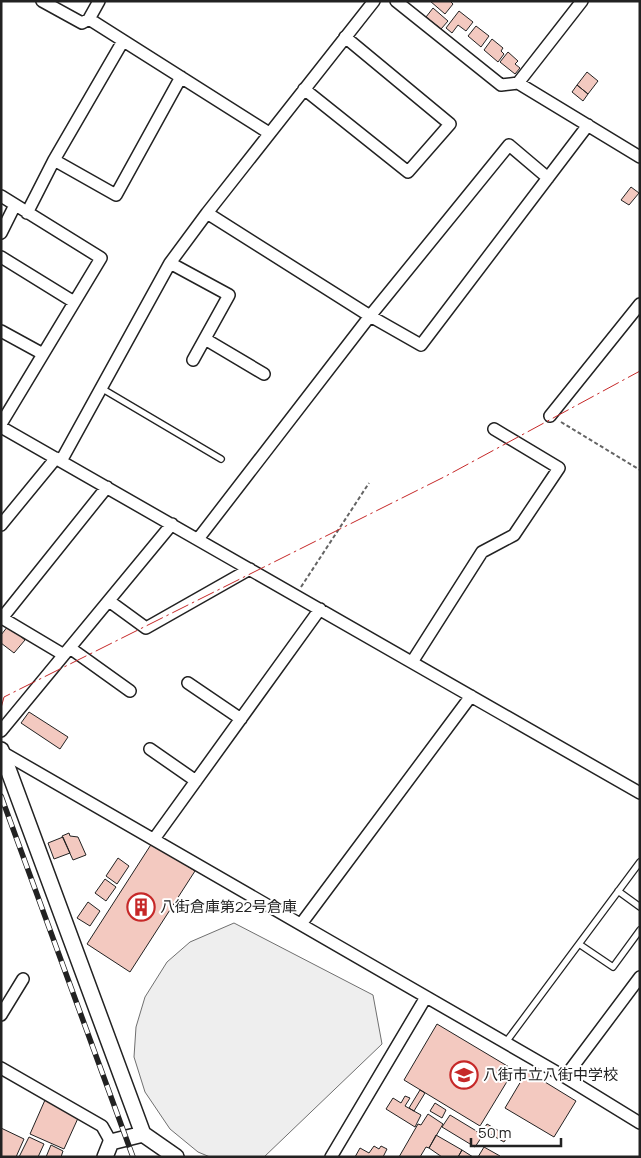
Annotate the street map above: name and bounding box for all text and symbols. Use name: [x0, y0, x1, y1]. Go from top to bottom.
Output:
building icon: 八街倉庫第22号倉庫: [126, 892, 156, 922]
place label: 八街倉庫第22号倉庫: [160, 896, 297, 917]
school or university icon: 八街市立八街中学校: [449, 1060, 479, 1090]
place label: 八街市立八街中学校: [483, 1064, 618, 1085]
scale bar: [471, 1116, 561, 1148]
text: 50 m: [478, 1122, 512, 1143]

